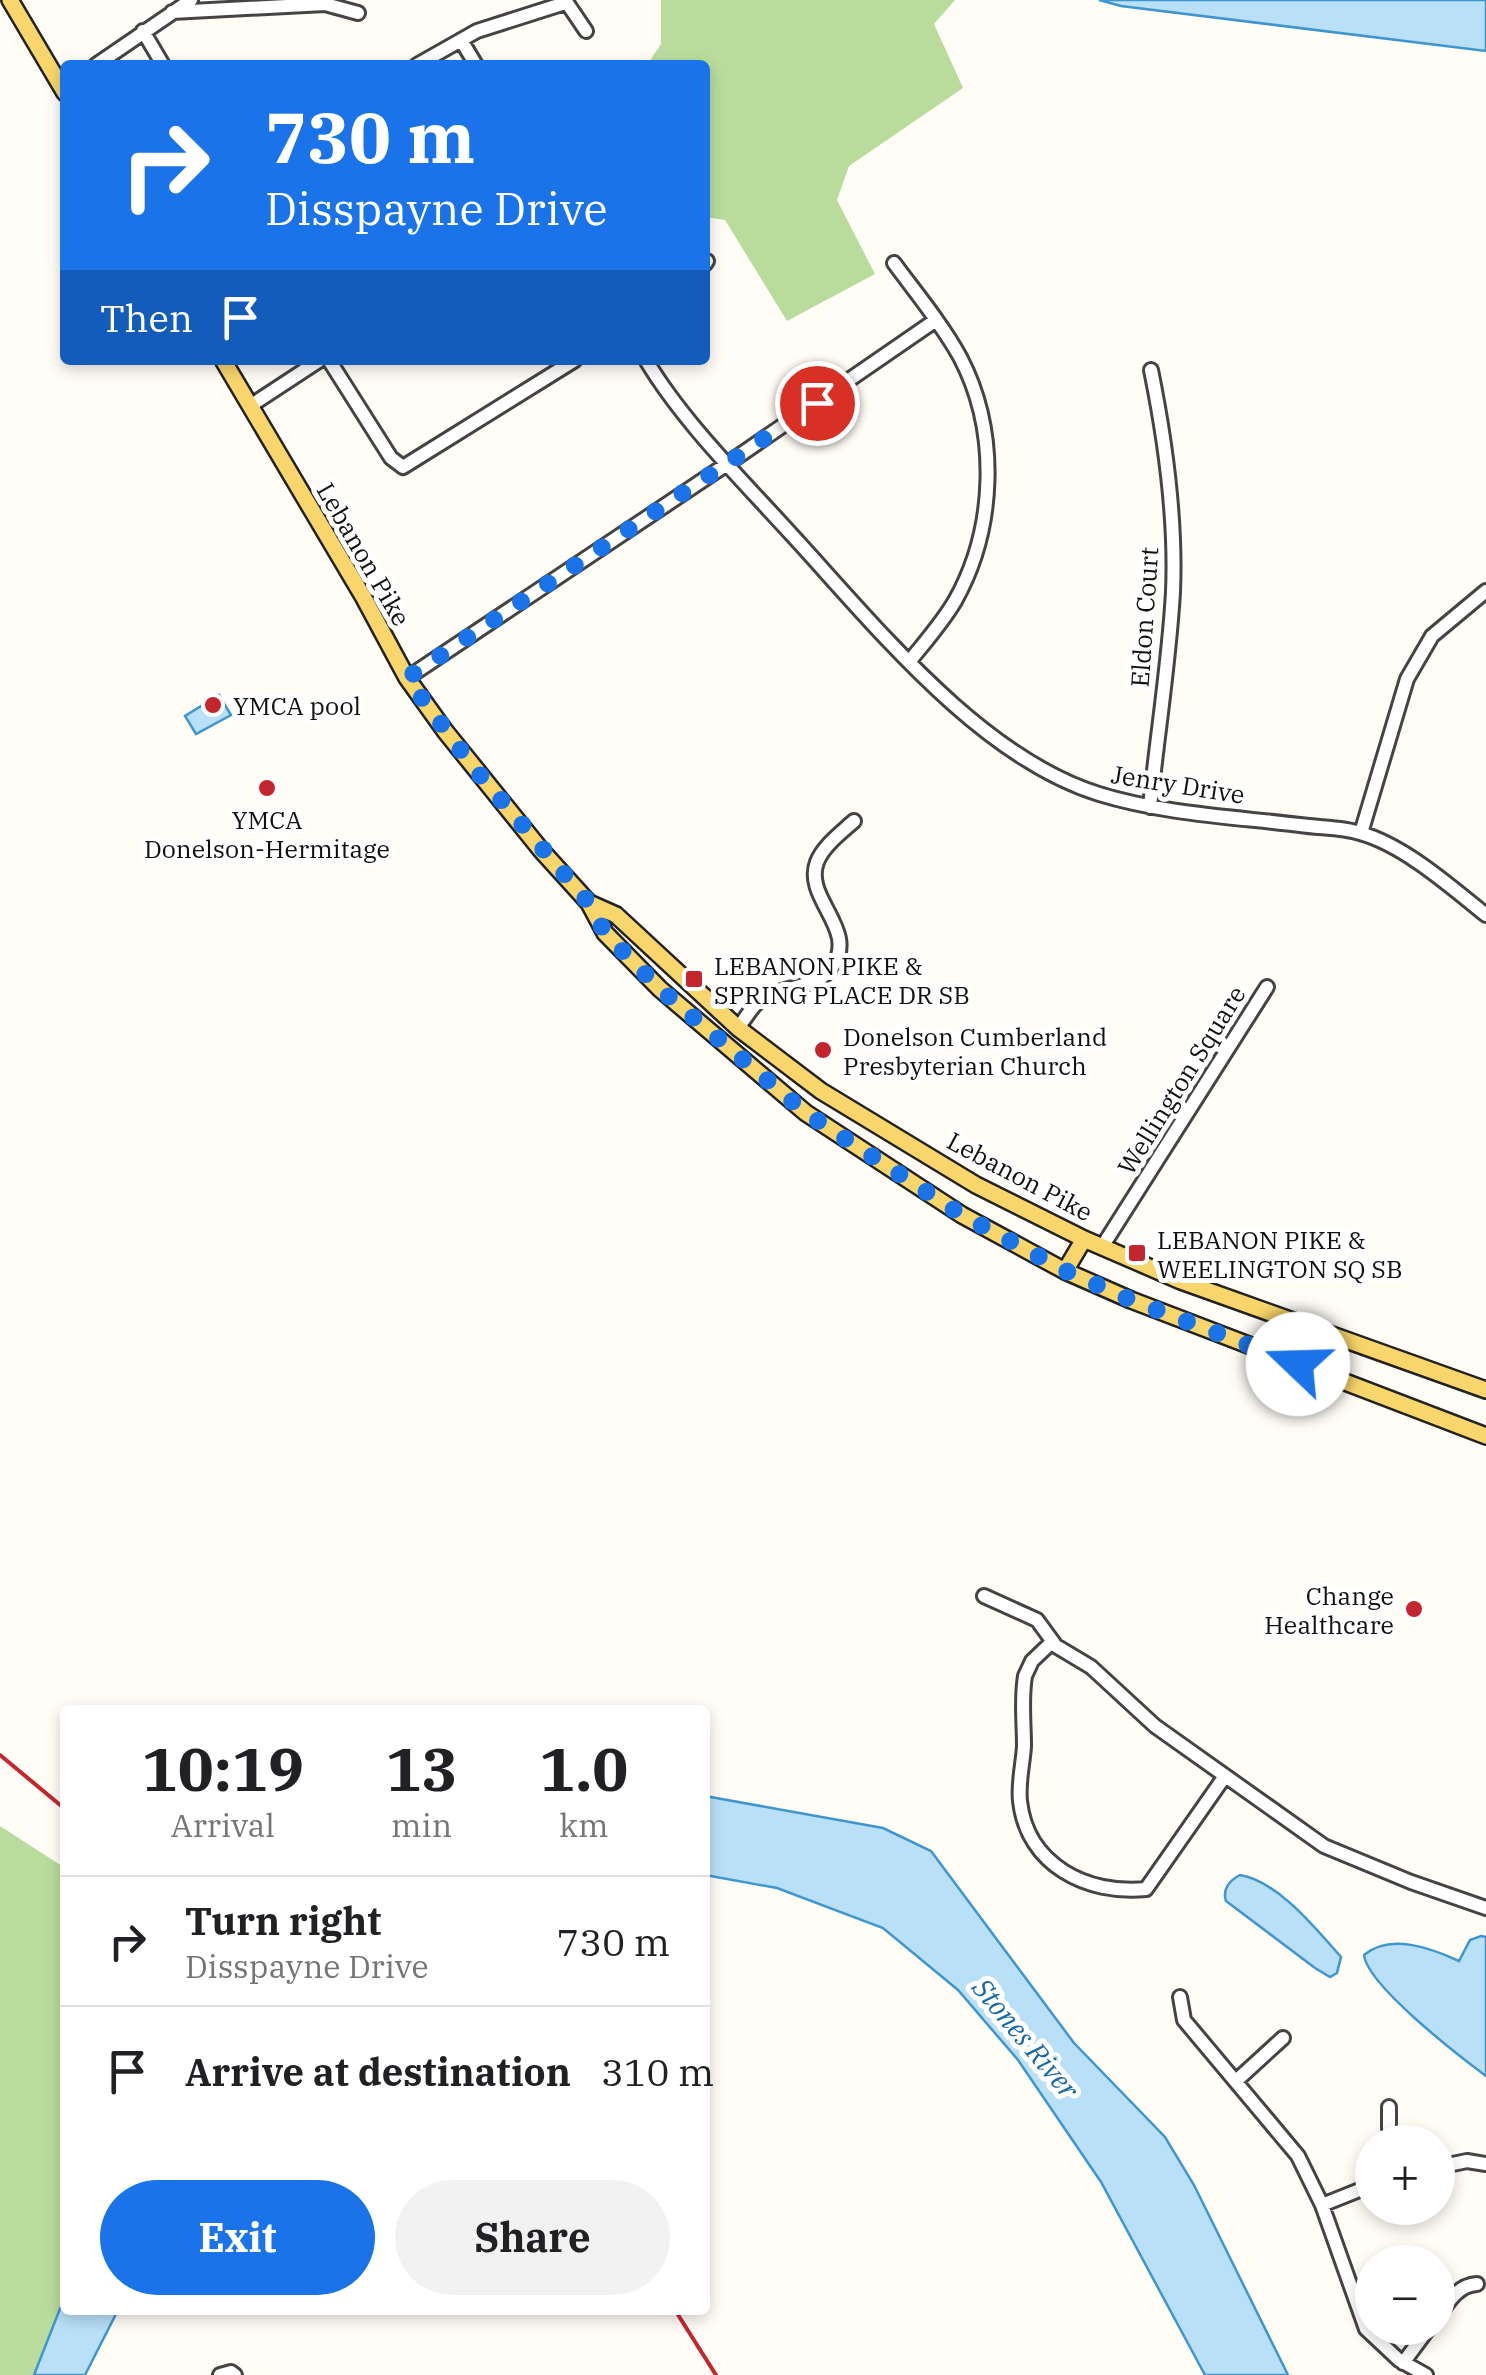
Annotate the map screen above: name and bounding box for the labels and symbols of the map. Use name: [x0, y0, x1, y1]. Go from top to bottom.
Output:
pin: [775, 361, 860, 446]
street label: Lebanon Pike: [310, 476, 418, 632]
street label: Eldon Court: [1123, 546, 1165, 688]
place label: YMCA pool: [233, 689, 361, 722]
marker: YMCA pool: [202, 694, 224, 716]
street label: Jenry Drive: [1109, 757, 1247, 811]
marker: YMCA Donelson-Hermitage: [256, 777, 278, 799]
place label: YMCA Donelson-Hermitage: [144, 803, 390, 865]
place label: LEBANON PIKE & SPRING PLACE DR SB: [714, 949, 970, 1011]
marker: LEBANON PIKE & SPRING PLACE DR SB: [683, 968, 705, 990]
street label: Wellington Square: [1110, 979, 1252, 1181]
place label: Donelson Cumberland Presbyterian Church: [843, 1020, 1107, 1082]
marker: Donelson Cumberland Presbyterian Church: [812, 1039, 834, 1061]
street label: Lebanon Pike: [942, 1124, 1098, 1228]
place label: LEBANON PIKE & WEELINGTON SQ SB: [1157, 1223, 1403, 1285]
marker: LEBANON PIKE & WEELINGTON SQ SB: [1126, 1242, 1148, 1264]
position arrow: [1246, 1312, 1350, 1416]
place label: Change Healthcare: [1264, 1579, 1394, 1641]
marker: Change Healthcare: [1403, 1598, 1425, 1620]
water label: Stones River: [964, 1969, 1088, 2107]

